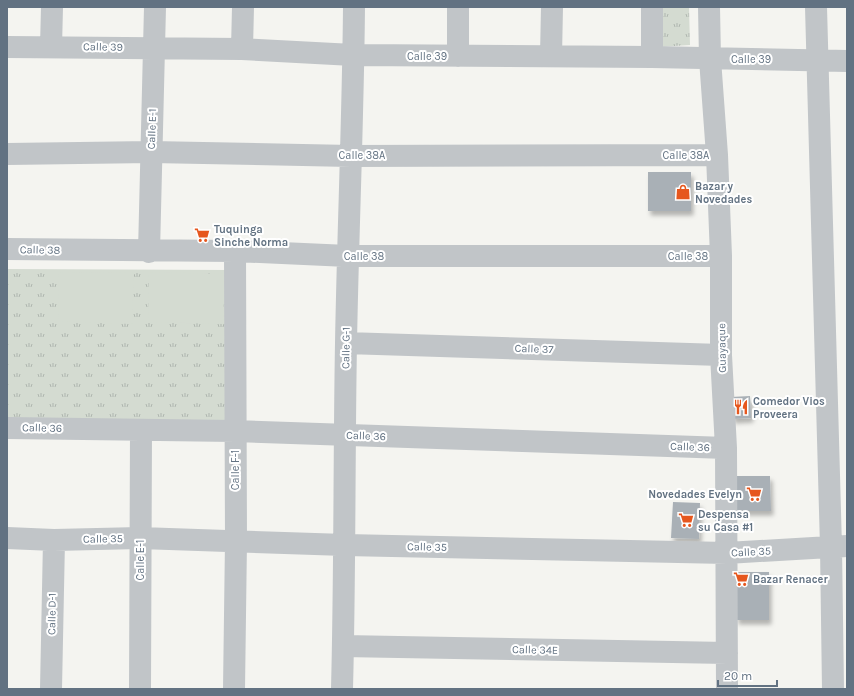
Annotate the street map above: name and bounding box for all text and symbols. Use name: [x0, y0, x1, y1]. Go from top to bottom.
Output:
street label: Calle 39: [83, 40, 123, 54]
street label: Calle 39: [407, 50, 447, 63]
street label: Calle 39: [731, 53, 771, 66]
street label: Calle E-1: [145, 108, 159, 150]
street label: Calle 38A: [339, 149, 386, 162]
street label: Calle 38A: [663, 149, 710, 162]
place label: Bazar y Novedades: [695, 180, 752, 206]
shop icon: Bazar y Novedades: [674, 183, 692, 201]
place label: Tuquinga Sinche Norma: [214, 223, 288, 249]
supermarket icon: Tuquinga Sinche Norma: [193, 226, 211, 244]
street label: Calle 38: [20, 243, 61, 257]
street label: Calle 38: [344, 250, 384, 263]
street label: Calle 38: [668, 250, 708, 263]
street label: Guayaque: [715, 323, 729, 373]
street label: Calle G-1: [339, 327, 353, 369]
street label: Calle 37: [514, 342, 554, 356]
place label: Comedor Vios Proveera: [753, 395, 825, 421]
restaurant icon: Comedor Vios Proveera: [732, 398, 750, 416]
street label: Calle 36: [22, 421, 62, 435]
street label: Calle 36: [346, 429, 386, 443]
street label: Calle 36: [670, 440, 710, 454]
street label: Calle F-1: [229, 450, 242, 490]
supermarket icon: Novedades Evelyn: [745, 485, 763, 503]
place label: Novedades Evelyn: [648, 488, 742, 501]
place label: Despensa su Casa #1: [698, 508, 753, 534]
supermarket icon: Despensa su Casa #1: [677, 511, 695, 529]
street label: Calle 35: [83, 532, 123, 546]
street label: Calle E-1: [134, 540, 147, 580]
street label: Calle 35: [407, 540, 447, 554]
street label: Calle 35: [731, 544, 771, 560]
supermarket icon: Bazar Renacer: [732, 570, 750, 588]
place label: Bazar Renacer: [753, 573, 828, 586]
street label: Calle D-1: [45, 593, 59, 635]
street label: Calle 34E: [512, 643, 558, 657]
scale bar: [718, 662, 777, 688]
text: 20 m: [724, 669, 752, 683]

